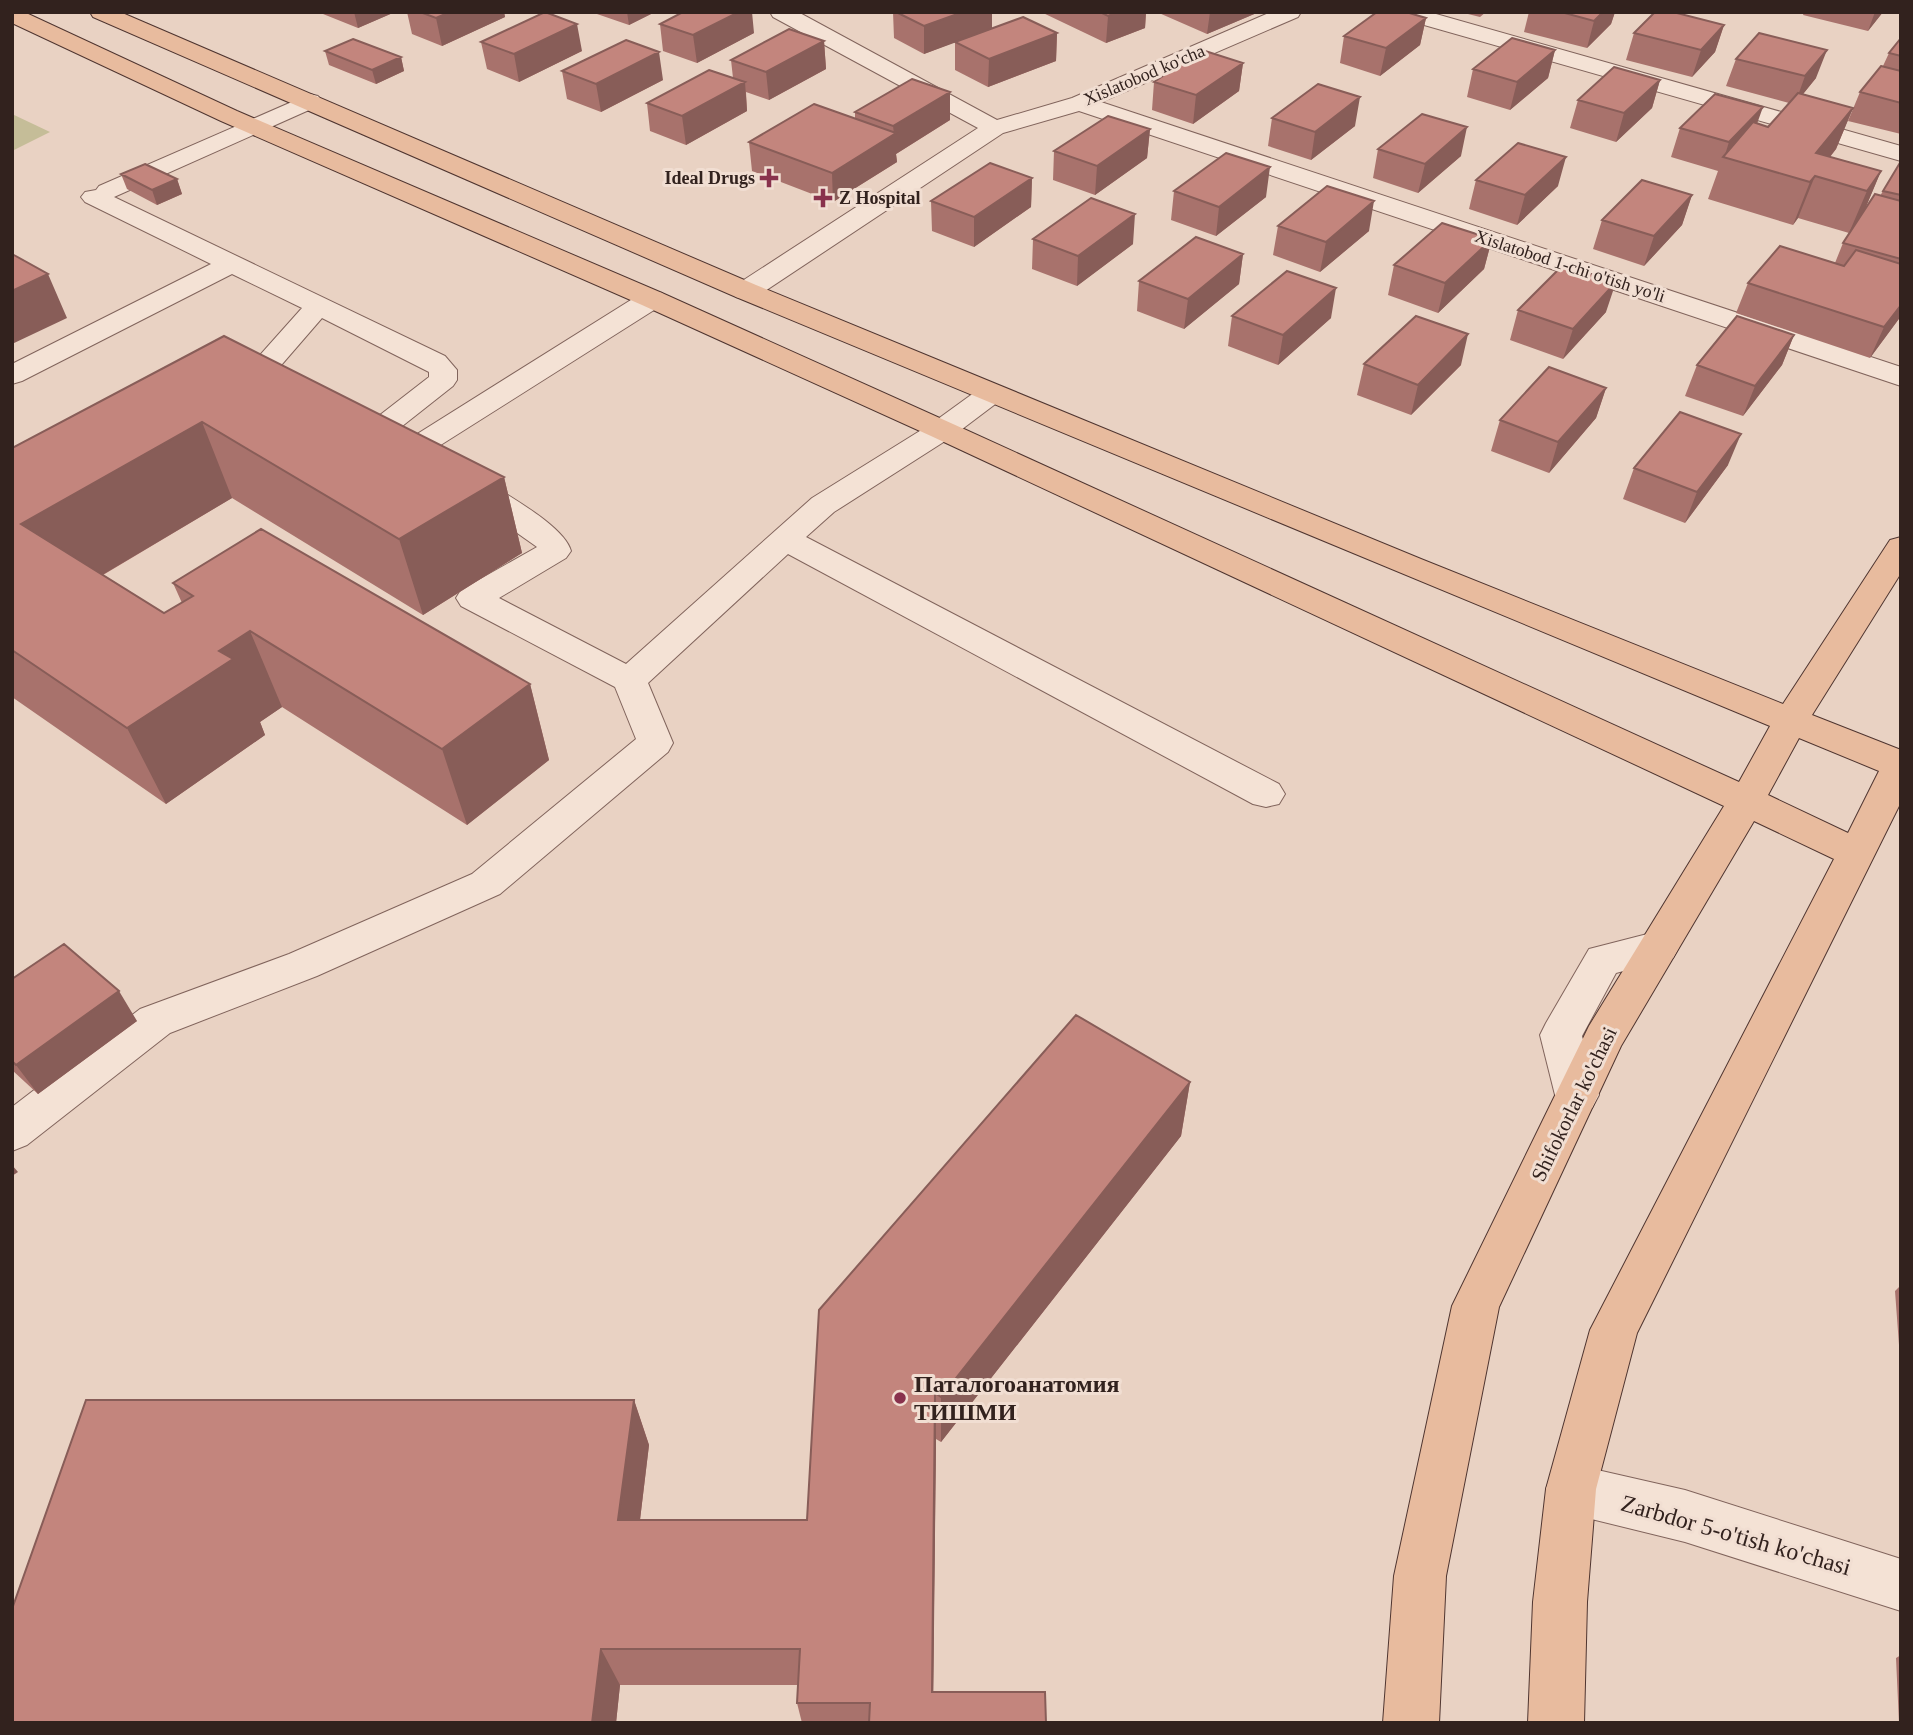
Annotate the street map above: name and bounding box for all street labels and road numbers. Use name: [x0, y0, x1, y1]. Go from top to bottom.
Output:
street label: Xislatobod ko'cha: [1080, 40, 1208, 110]
street label: Xislatobod 1-chi o'tish yo'li: [1472, 226, 1668, 306]
street label: Shifokorlar ko'chasi: [1526, 1023, 1622, 1185]
street label: Zarbdor 5-o'tish ko'chasi: [1618, 1490, 1854, 1580]

